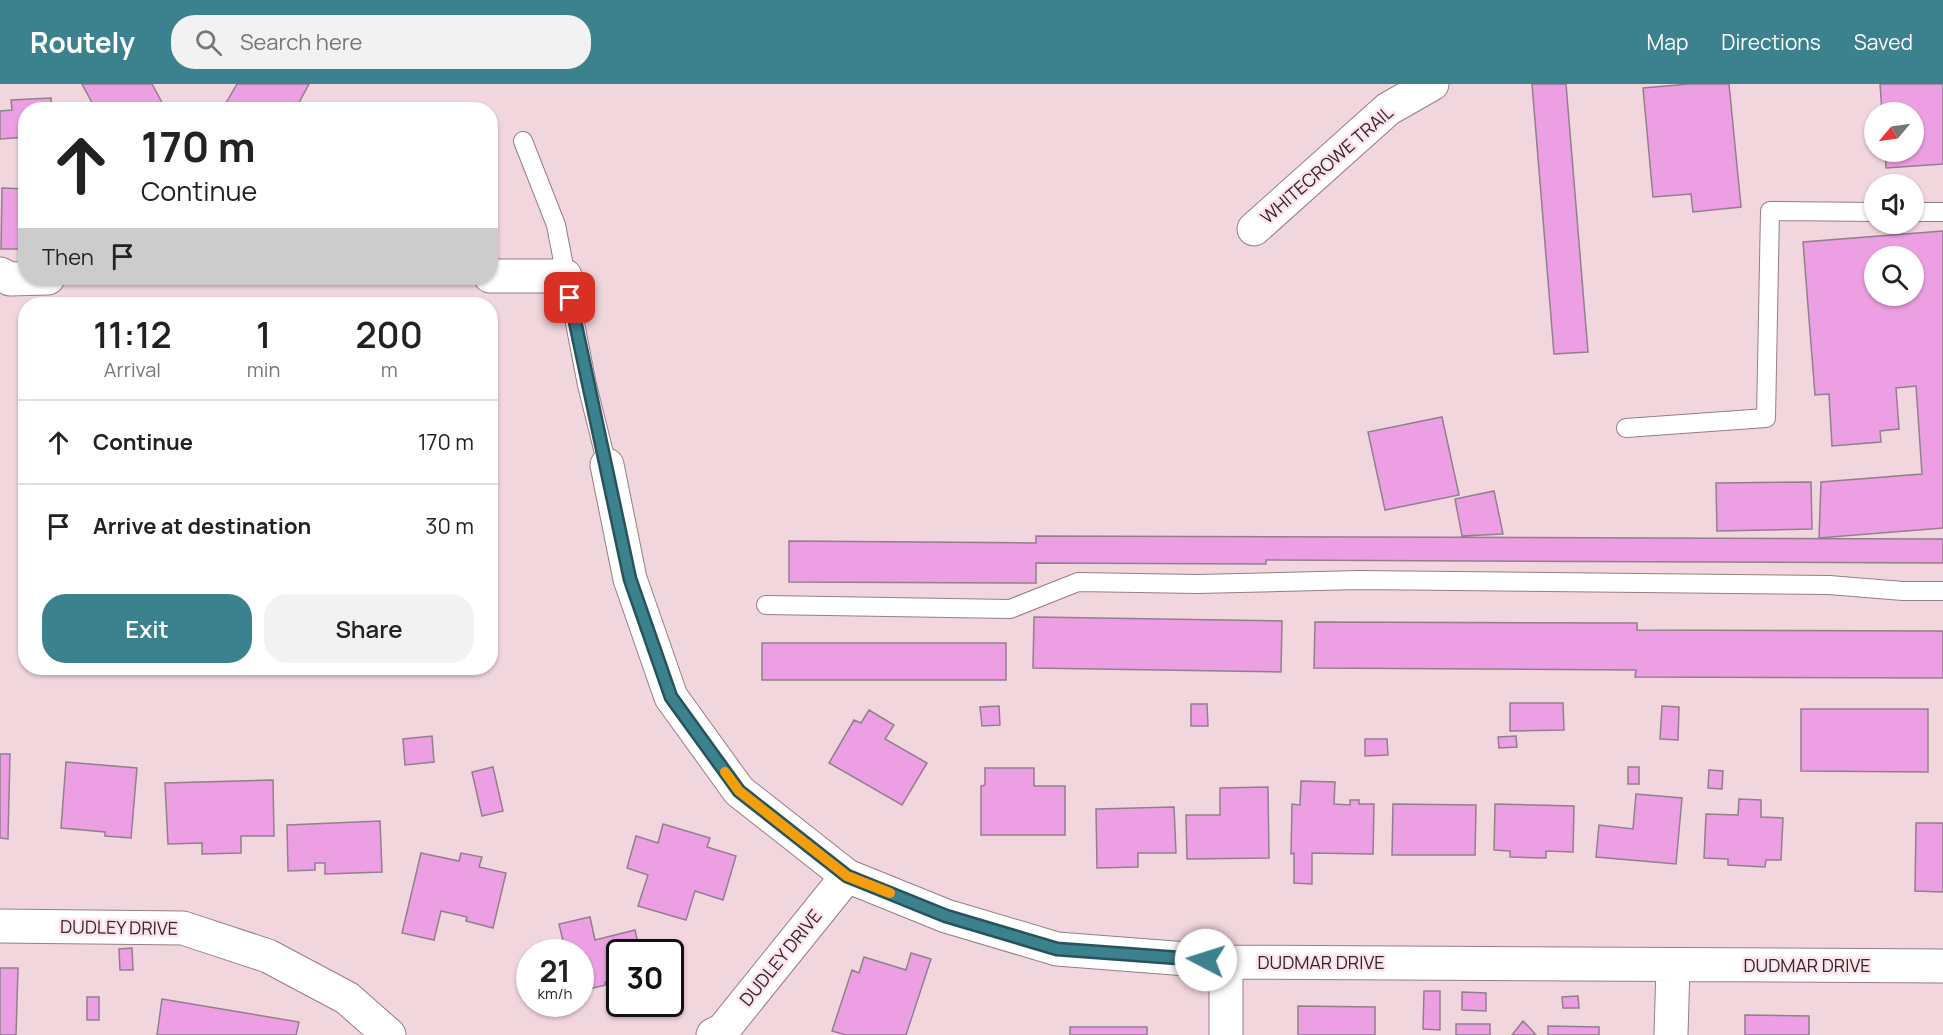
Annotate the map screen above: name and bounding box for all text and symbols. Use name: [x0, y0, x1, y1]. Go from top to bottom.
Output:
search box: [171, 15, 591, 69]
text: Routely: [30, 23, 135, 61]
icon: search: [192, 26, 225, 59]
text: Search here: [240, 27, 362, 57]
text: Map: [1647, 28, 1688, 56]
text: Directions: [1721, 28, 1821, 56]
text: Saved: [1854, 28, 1913, 56]
street label: WHITECROWE TRAIL: [1255, 100, 1398, 228]
north arrow: [1864, 102, 1924, 162]
map controls: [1864, 102, 1924, 306]
text: 170 m: [141, 117, 256, 175]
icon: ahead: [42, 126, 120, 204]
text: Continue: [141, 172, 257, 209]
button: sound: [1864, 174, 1924, 234]
icon: arrive: [106, 240, 139, 273]
text: Then: [42, 242, 94, 272]
button: search: [1864, 246, 1924, 306]
pin: [544, 272, 595, 323]
icon: arrive: [553, 281, 586, 314]
text: 11:12: [93, 310, 172, 359]
text: 1: [256, 310, 271, 359]
text: 200: [355, 310, 423, 359]
text: Arrival: [104, 356, 161, 383]
text: min: [247, 356, 280, 383]
text: m: [381, 356, 398, 383]
icon: ahead: [42, 426, 75, 459]
text: Continue: [93, 427, 193, 457]
text: 170 m: [418, 427, 474, 457]
icon: arrive: [42, 510, 75, 543]
text: Arrive at destination: [93, 511, 311, 541]
text: 30 m: [425, 511, 474, 541]
button: Exit: [42, 594, 252, 663]
button: Share: [264, 594, 474, 663]
street label: DUDLEY DRIVE: [734, 904, 827, 1011]
street label: DUDLEY DRIVE: [60, 914, 178, 940]
position arrow: [1174, 928, 1238, 992]
speed limit sign: 30: [606, 939, 684, 1017]
text: 21: [539, 950, 571, 991]
street label: DUDMAR DRIVE: [1257, 950, 1385, 974]
street label: DUDMAR DRIVE: [1743, 953, 1871, 977]
text: km/h: [538, 983, 572, 1004]

